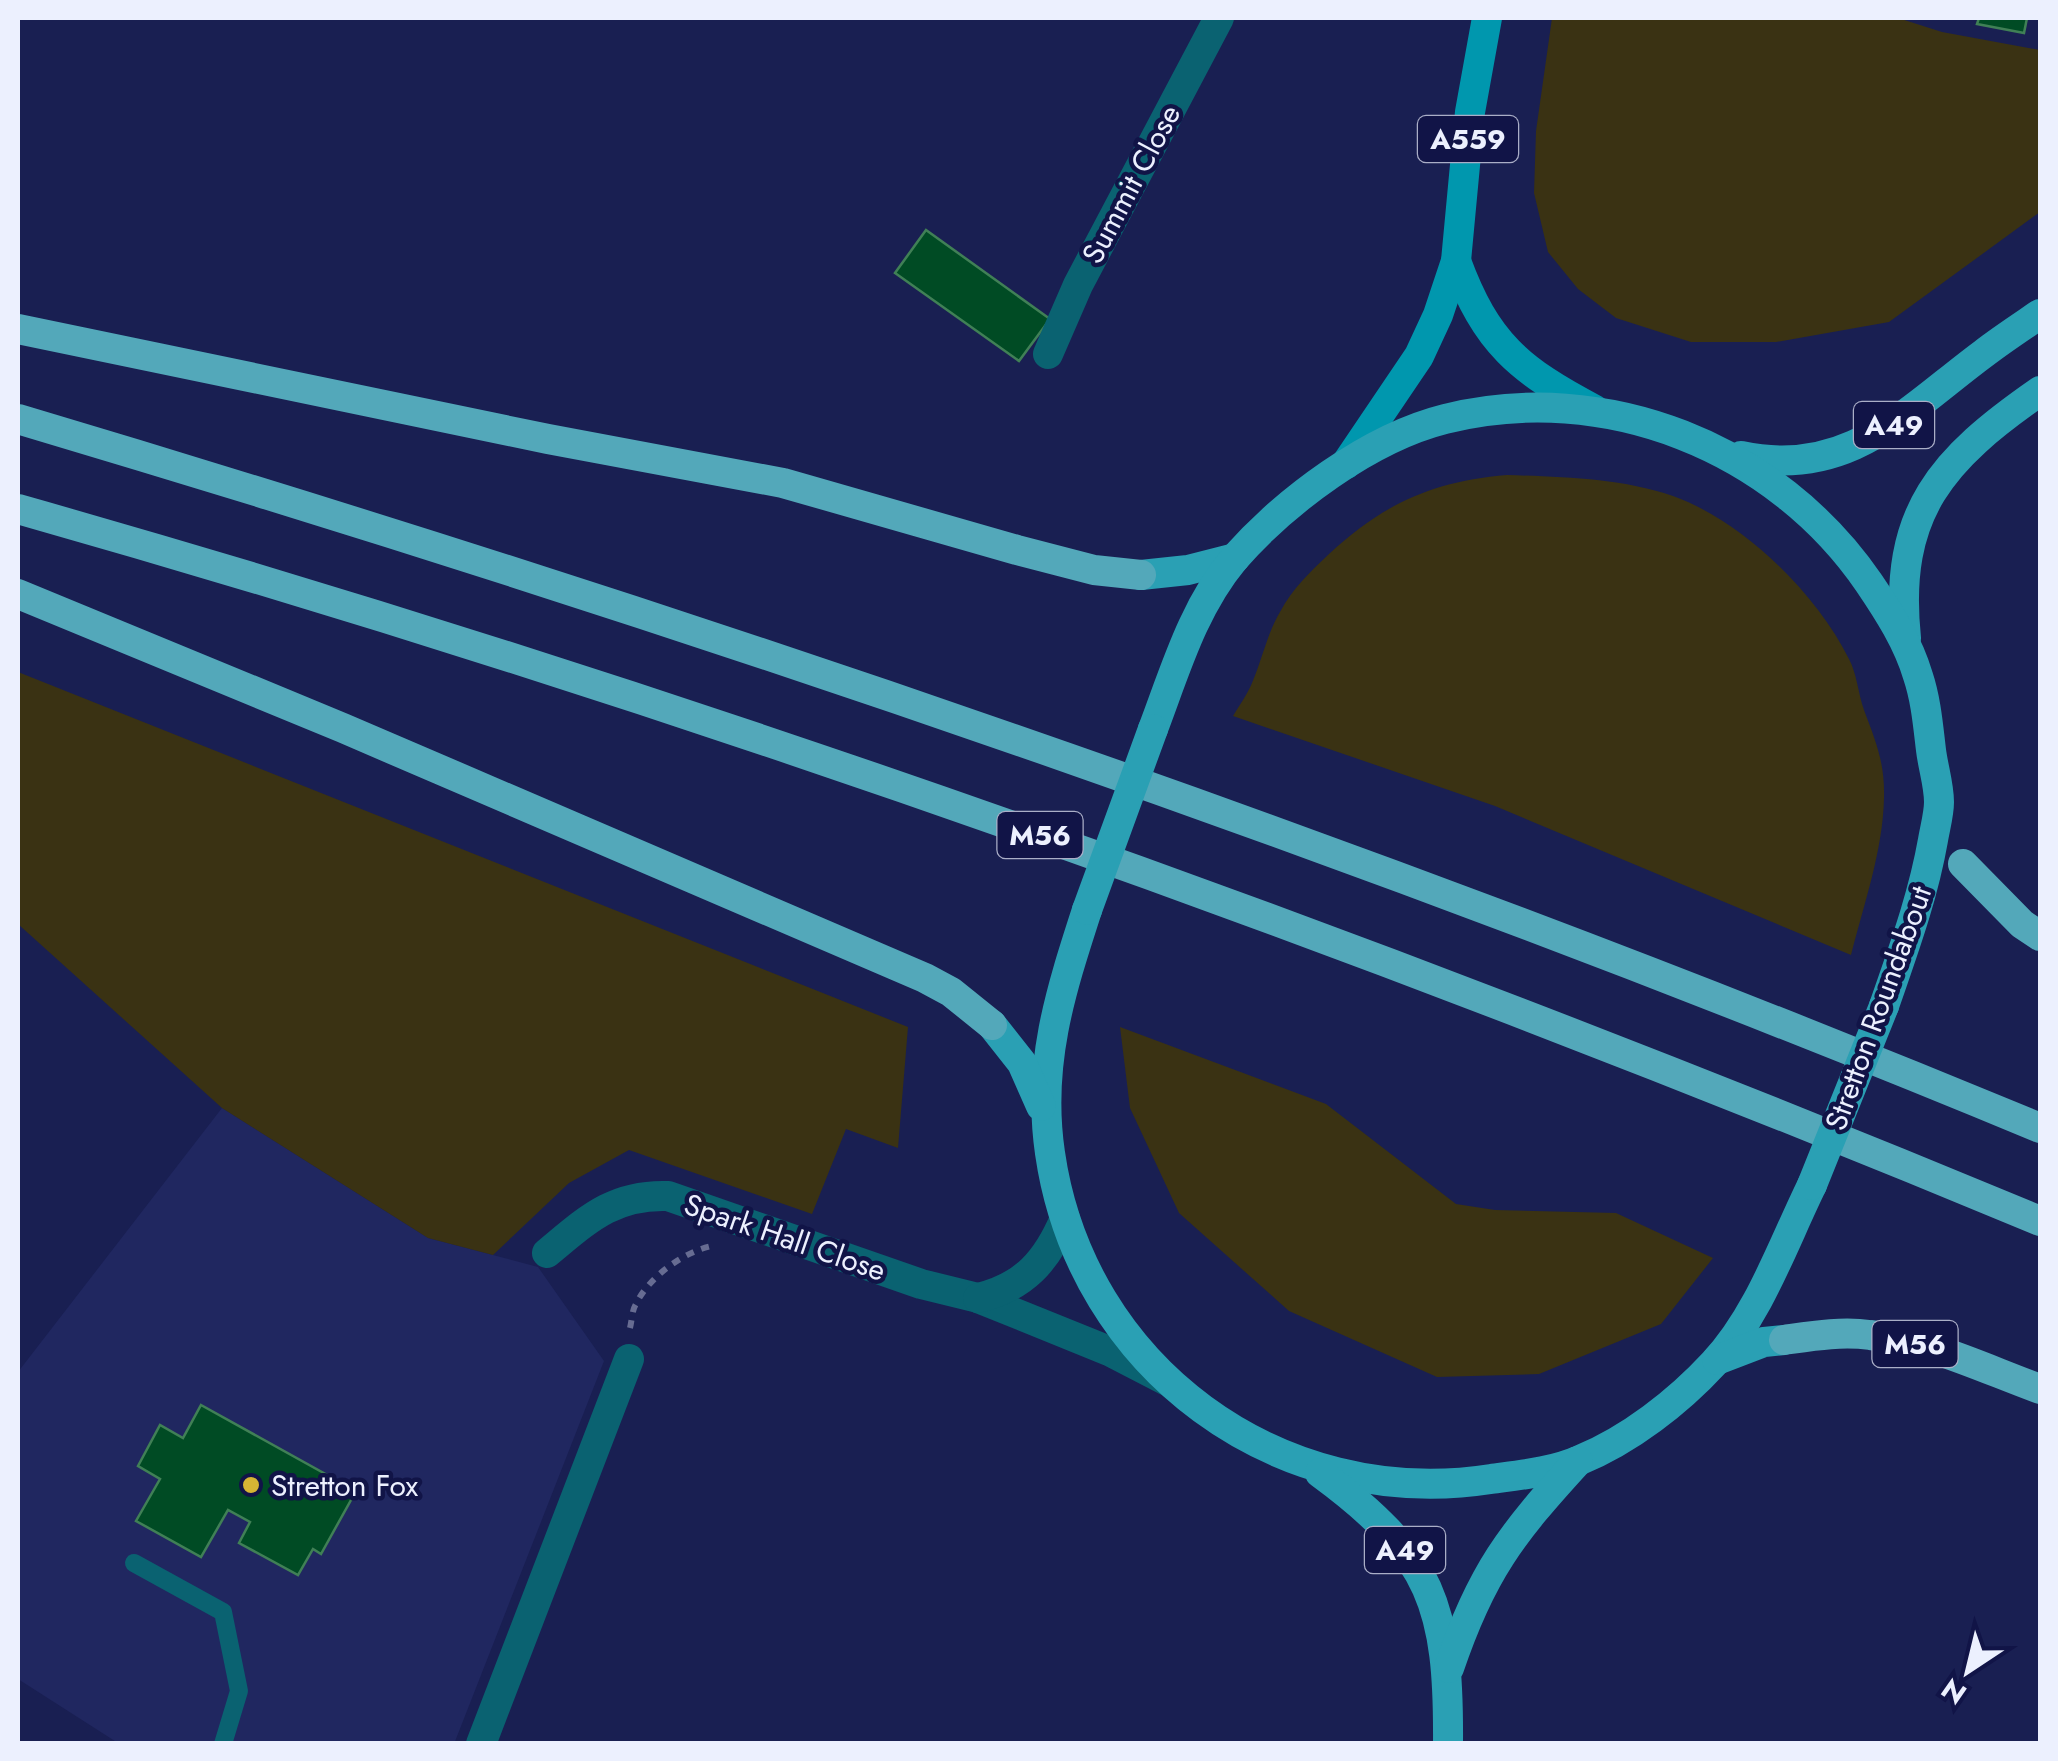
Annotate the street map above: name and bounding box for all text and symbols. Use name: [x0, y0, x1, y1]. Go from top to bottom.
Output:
street label: Summit Close: [1071, 97, 1191, 271]
road number: A559: [1418, 116, 1518, 162]
road number: A49: [1854, 402, 1934, 448]
road number: M56: [998, 812, 1082, 858]
street label: Stretton Roundabout: [1814, 879, 1942, 1136]
street label: Spark Hall Close: [678, 1182, 892, 1292]
road number: M56: [1872, 1321, 1958, 1367]
place label: Stretton Fox: [271, 1464, 418, 1507]
marker: Stretton Fox: [240, 1474, 262, 1496]
road number: A49: [1365, 1527, 1445, 1573]
north arrow: [1918, 1621, 2018, 1721]
text: N: [1933, 1668, 1975, 1714]

